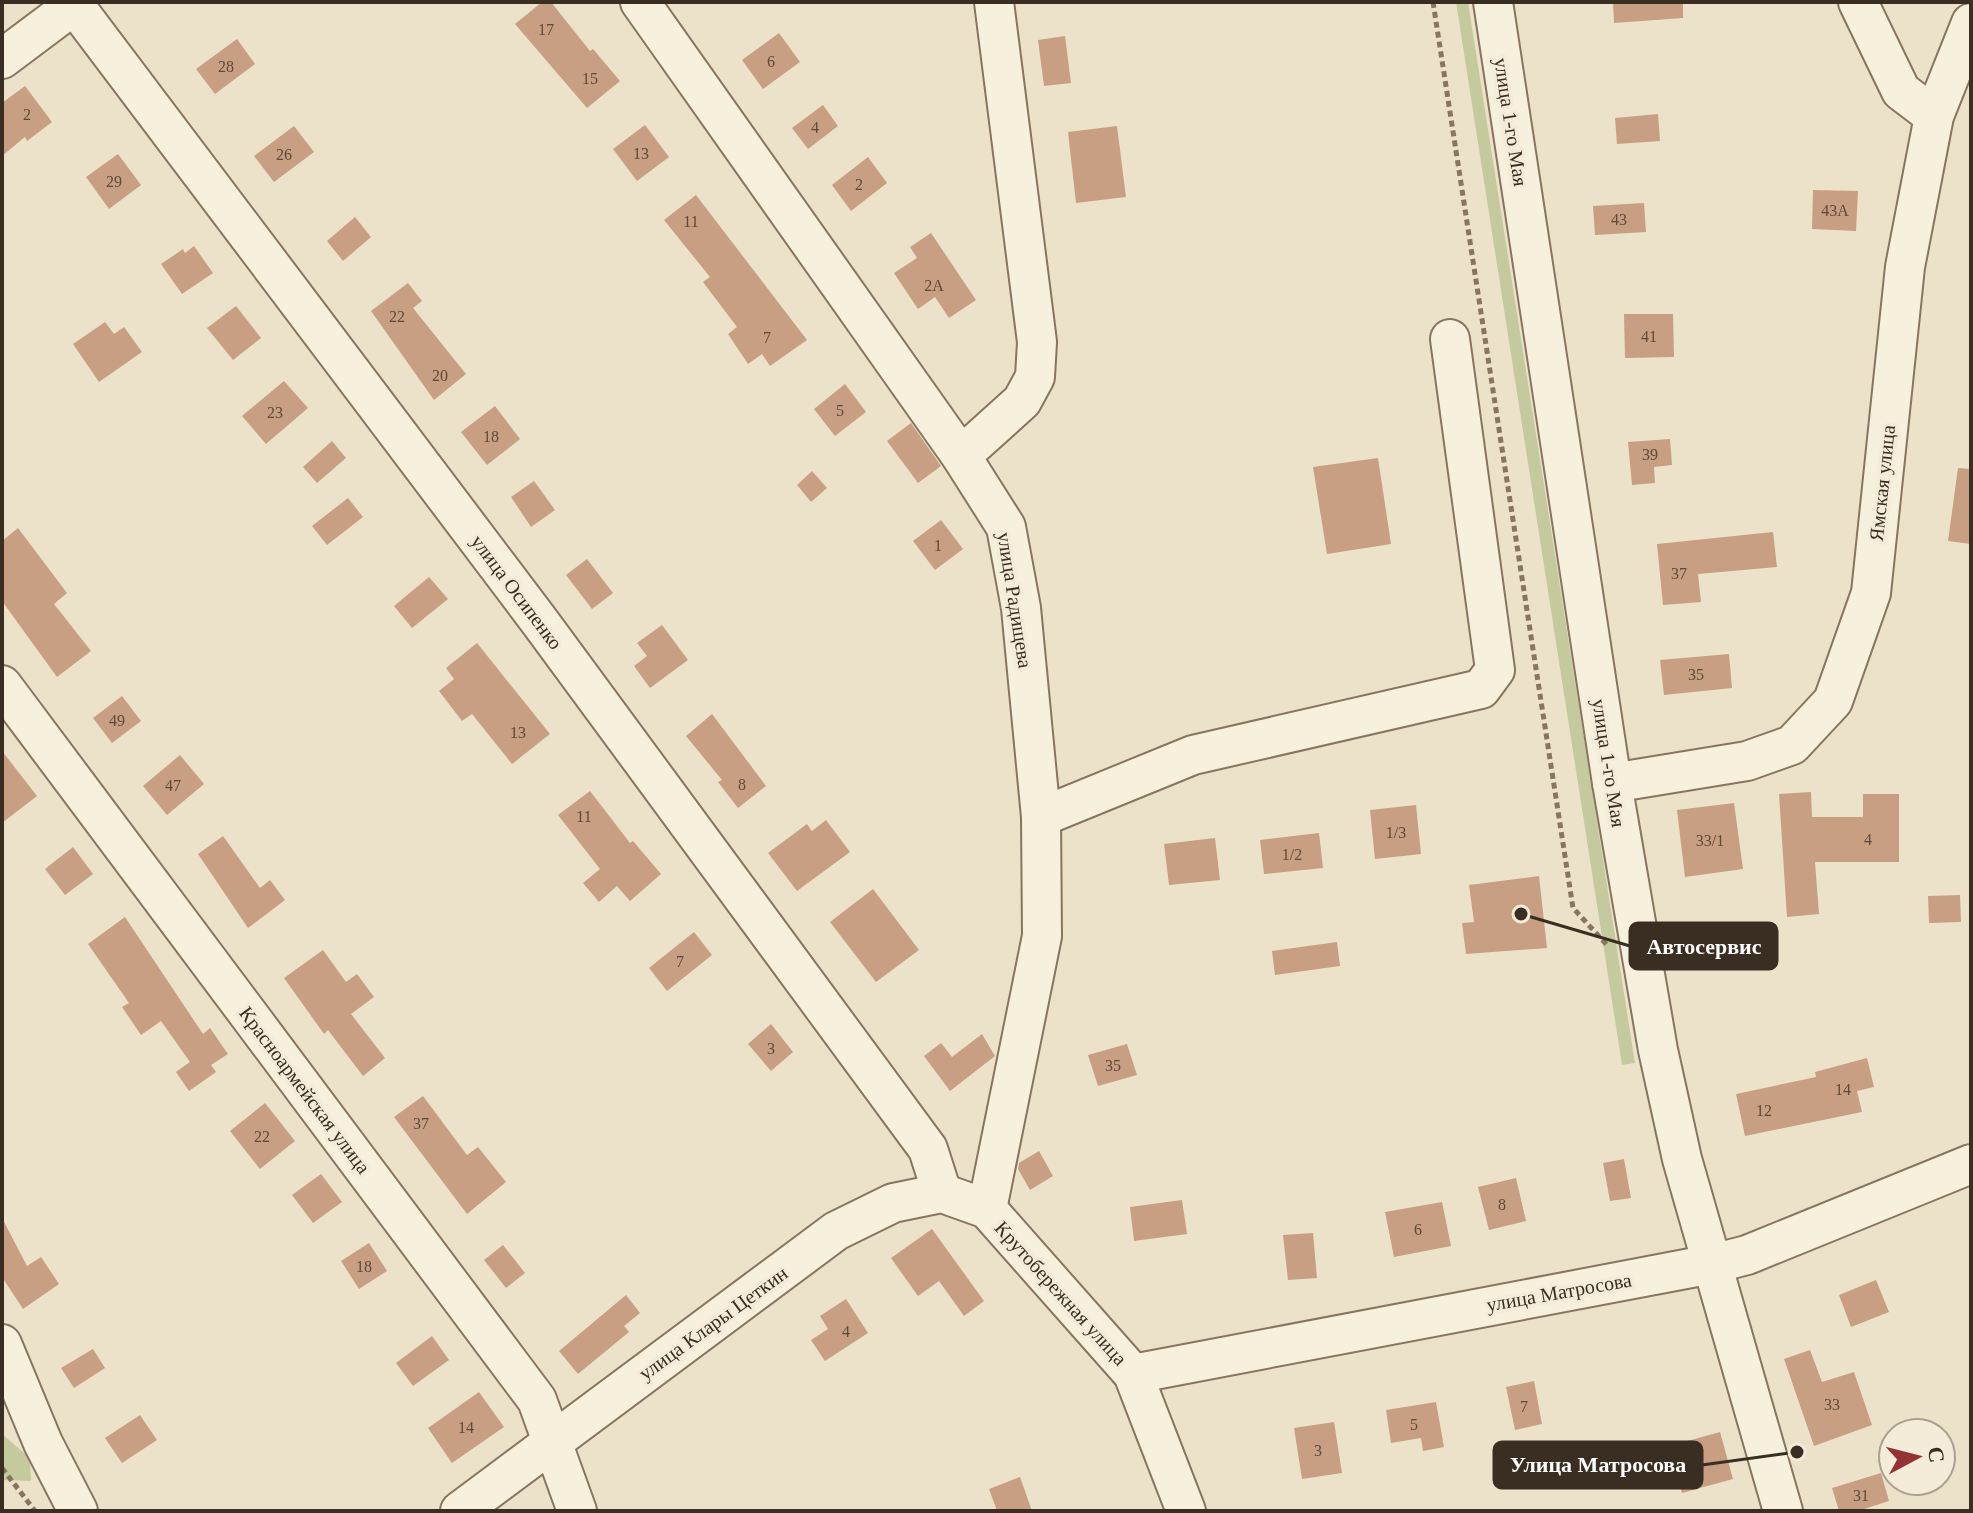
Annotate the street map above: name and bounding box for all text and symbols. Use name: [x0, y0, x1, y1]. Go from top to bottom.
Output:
house number: 17: [538, 21, 554, 38]
house number: 6: [767, 53, 775, 70]
street label: улица 1-го Мая: [1489, 56, 1532, 188]
house number: 28: [218, 58, 234, 75]
house number: 15: [582, 70, 598, 87]
house number: 2: [23, 106, 31, 123]
house number: 4: [811, 119, 819, 136]
house number: 13: [633, 145, 649, 162]
house number: 26: [276, 146, 292, 163]
house number: 29: [106, 173, 122, 190]
house number: 2: [855, 176, 863, 193]
house number: 43А: [1821, 202, 1849, 219]
house number: 43: [1611, 211, 1627, 228]
house number: 11: [683, 213, 699, 230]
house number: 2А: [924, 277, 944, 294]
house number: 22: [389, 308, 405, 325]
house number: 41: [1641, 328, 1657, 345]
house number: 7: [763, 329, 771, 346]
house number: 20: [432, 367, 448, 384]
house number: 5: [836, 402, 844, 419]
house number: 23: [267, 404, 283, 421]
street label: Ямская улица: [1865, 424, 1900, 542]
house number: 18: [483, 428, 499, 445]
house number: 39: [1642, 446, 1658, 463]
street label: улица Радищева: [992, 530, 1037, 670]
street label: улица Осипенко: [466, 531, 567, 654]
house number: 1: [934, 537, 942, 554]
house number: 37: [1671, 565, 1687, 582]
house number: 35: [1688, 666, 1704, 683]
street label: улица 1-го Мая: [1587, 697, 1630, 829]
house number: 49: [109, 712, 125, 729]
house number: 13: [510, 724, 526, 741]
house number: 8: [738, 776, 746, 793]
house number: 47: [165, 777, 181, 794]
house number: 11: [576, 808, 592, 825]
house number: 1/3: [1386, 824, 1406, 841]
house number: 4: [1864, 831, 1872, 848]
house number: 33/1: [1696, 832, 1724, 849]
house number: 1/2: [1282, 846, 1302, 863]
callout: Автосервис: [1630, 923, 1777, 969]
text: Автосервис: [1646, 934, 1762, 959]
house number: 7: [676, 953, 684, 970]
street label: Красноармейская улица: [234, 1002, 375, 1179]
house number: 3: [767, 1040, 775, 1057]
house number: 35: [1105, 1057, 1121, 1074]
house number: 14: [1835, 1081, 1851, 1098]
house number: 12: [1756, 1102, 1772, 1119]
house number: 37: [413, 1115, 429, 1132]
house number: 22: [254, 1128, 270, 1145]
house number: 8: [1498, 1196, 1506, 1213]
street label: Крутобережная улица: [990, 1216, 1132, 1370]
house number: 6: [1414, 1221, 1422, 1238]
house number: 18: [356, 1258, 372, 1275]
street label: улица Клары Цеткин: [634, 1262, 792, 1385]
street label: улица Матросова: [1485, 1268, 1634, 1317]
house number: 4: [842, 1323, 850, 1340]
house number: 33: [1824, 1396, 1840, 1413]
house number: 7: [1520, 1398, 1528, 1415]
house number: 5: [1410, 1416, 1418, 1433]
north arrow: [1877, 1417, 1957, 1497]
house number: 14: [458, 1419, 474, 1436]
house number: 3: [1314, 1442, 1322, 1459]
callout: Улица Матросова: [1494, 1442, 1702, 1488]
text: С: [1923, 1445, 1950, 1464]
text: Улица Матросова: [1510, 1452, 1686, 1477]
house number: 31: [1853, 1487, 1869, 1504]

